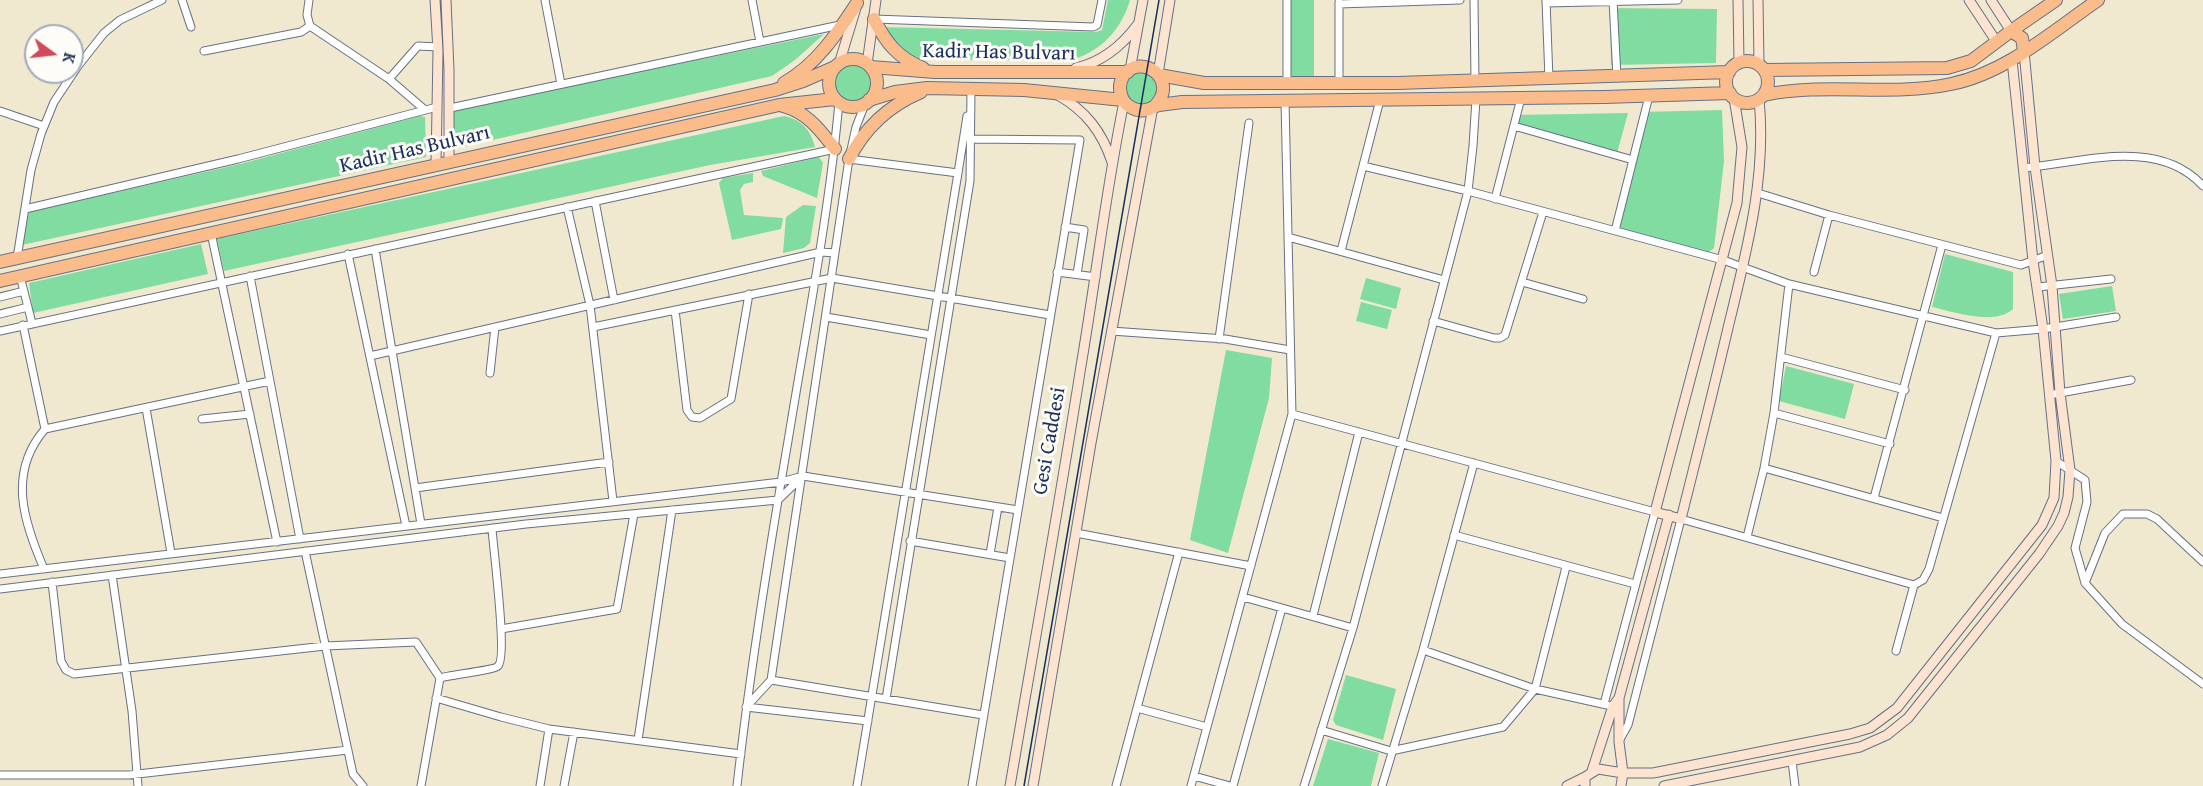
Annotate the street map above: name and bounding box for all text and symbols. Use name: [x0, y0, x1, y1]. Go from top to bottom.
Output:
north arrow: [24, 24, 84, 84]
street label: Kadir Has Bulvarı: [922, 39, 1076, 67]
text: K: [57, 50, 82, 66]
street label: Kadir Has Bulvarı: [338, 120, 492, 180]
street label: Gesi Caddesi: [1028, 385, 1072, 497]

